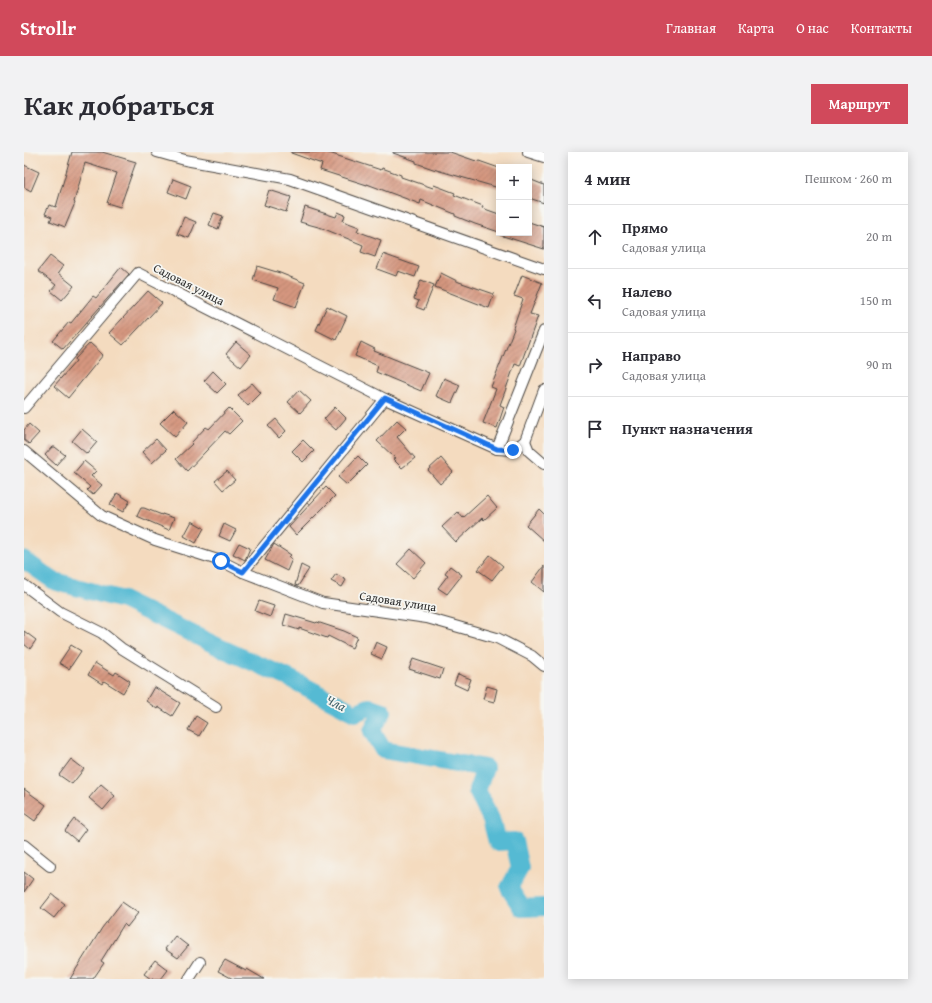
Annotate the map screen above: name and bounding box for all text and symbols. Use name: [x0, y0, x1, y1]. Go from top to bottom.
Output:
text: Strollr: [20, 14, 76, 42]
text: Главная: [666, 18, 716, 38]
text: Карта: [738, 18, 774, 38]
text: О нас: [796, 18, 829, 38]
text: Контакты: [851, 18, 912, 38]
text: Как добраться: [24, 84, 214, 125]
button: Маршрут: [811, 84, 908, 124]
map controls: [496, 164, 532, 236]
button: +: [496, 164, 532, 200]
text: 4 мин: [584, 166, 630, 191]
text: Пешком · 260 m: [805, 169, 892, 188]
button: −: [496, 200, 532, 236]
text: Прямо: [622, 217, 668, 238]
icon: ahead: [584, 226, 606, 248]
text: 20 m: [866, 227, 892, 246]
text: Садовая улица: [622, 238, 706, 257]
street label: Садовая улица: [151, 259, 228, 309]
text: Налево: [622, 281, 672, 302]
icon: left: [584, 290, 606, 312]
text: 150 m: [860, 291, 892, 310]
text: Садовая улица: [622, 302, 706, 321]
text: Направо: [622, 345, 681, 366]
icon: right: [584, 354, 606, 376]
text: 90 m: [866, 355, 892, 374]
text: Садовая улица: [622, 366, 706, 385]
icon: arrive: [584, 418, 606, 440]
text: Пункт назначения: [622, 418, 753, 439]
route end: [504, 441, 522, 459]
route start: [212, 552, 230, 570]
street label: Садовая улица: [358, 587, 438, 616]
water label: Чла: [323, 690, 349, 716]

